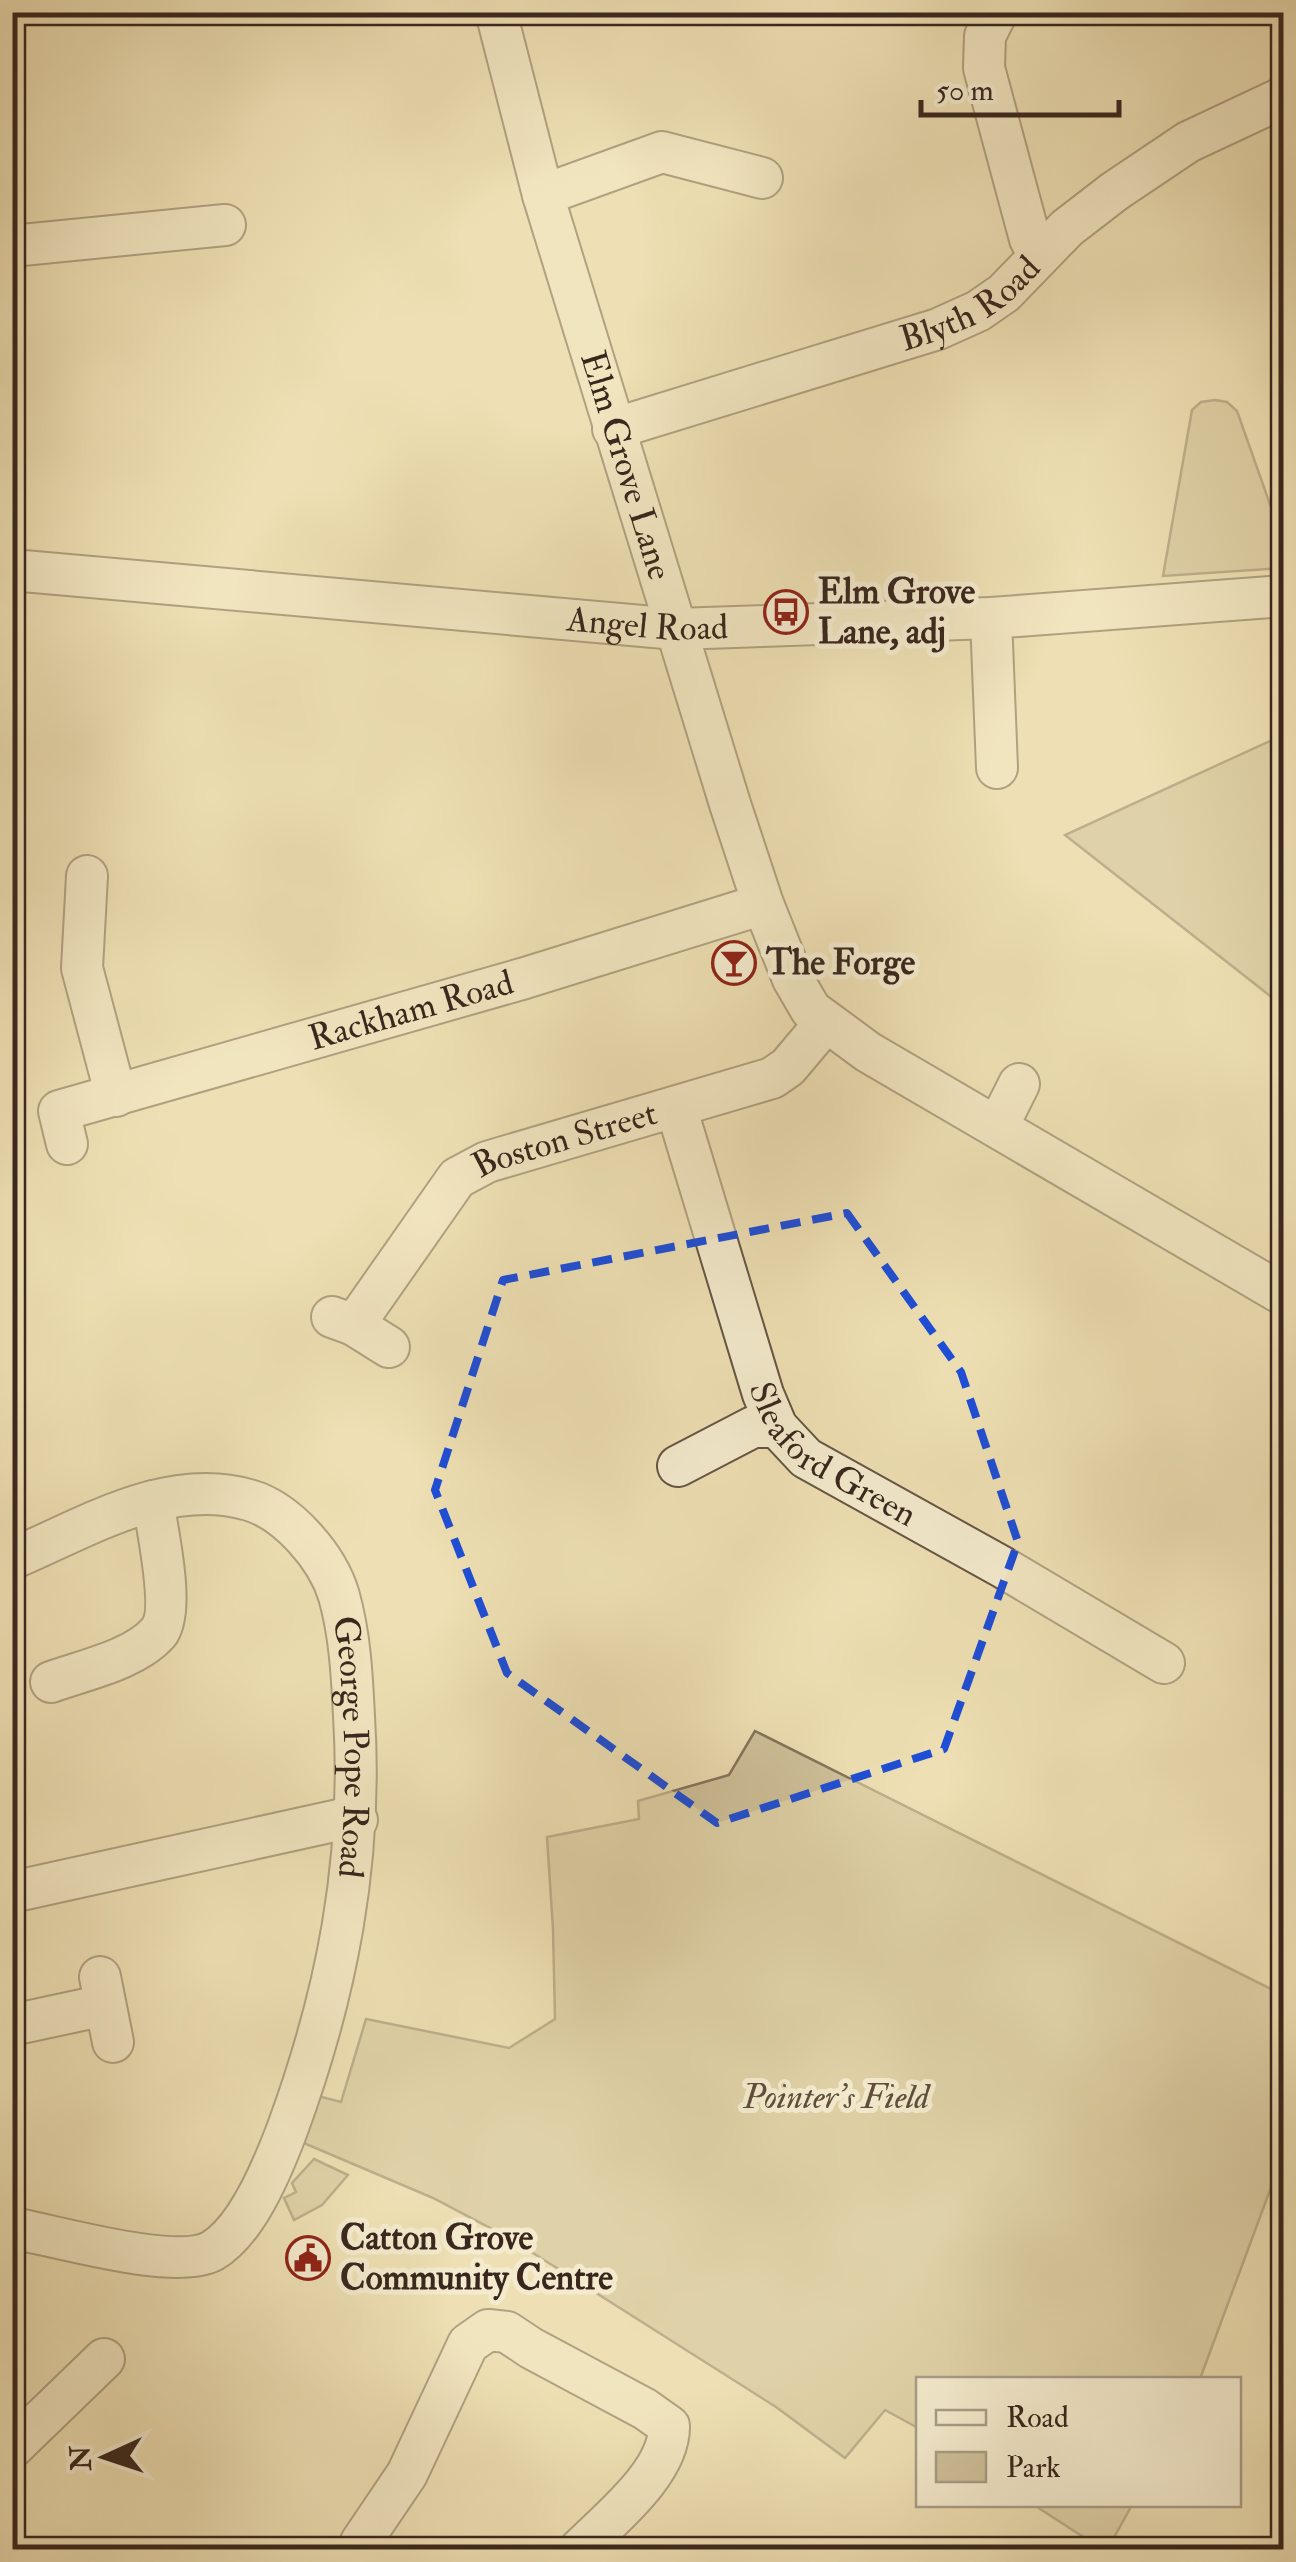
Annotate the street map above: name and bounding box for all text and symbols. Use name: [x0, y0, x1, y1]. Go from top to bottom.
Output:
scale bar: [921, 55, 1118, 117]
text: 50 m: [936, 72, 994, 109]
street label: Blyth Road: [895, 247, 1050, 361]
street label: Elm Grove Lane: [570, 346, 682, 585]
place label: Elm Grove Lane, adj: [818, 570, 975, 654]
bus stop icon: Elm Grove Lane, adj: [763, 589, 809, 635]
street label: Angel Road: [564, 597, 729, 651]
bar icon: The Forge: [711, 940, 757, 986]
place label: The Forge: [765, 941, 915, 985]
street label: Rackham Road: [304, 960, 518, 1061]
street label: Boston Street: [465, 1091, 662, 1188]
street label: Sleaford Green: [739, 1377, 924, 1537]
street label: George Pope Road: [323, 1613, 378, 1880]
park label: Pointer's Field: [742, 2075, 932, 2119]
place label: Catton Grove Community Centre: [340, 2216, 613, 2301]
public building icon: Catton Grove Community Centre: [285, 2235, 331, 2281]
legend: [916, 2377, 1241, 2507]
text: Road: [1006, 2399, 1069, 2436]
north arrow: [55, 2407, 155, 2507]
text: N: [63, 2444, 100, 2473]
text: Park: [1006, 2449, 1061, 2486]

